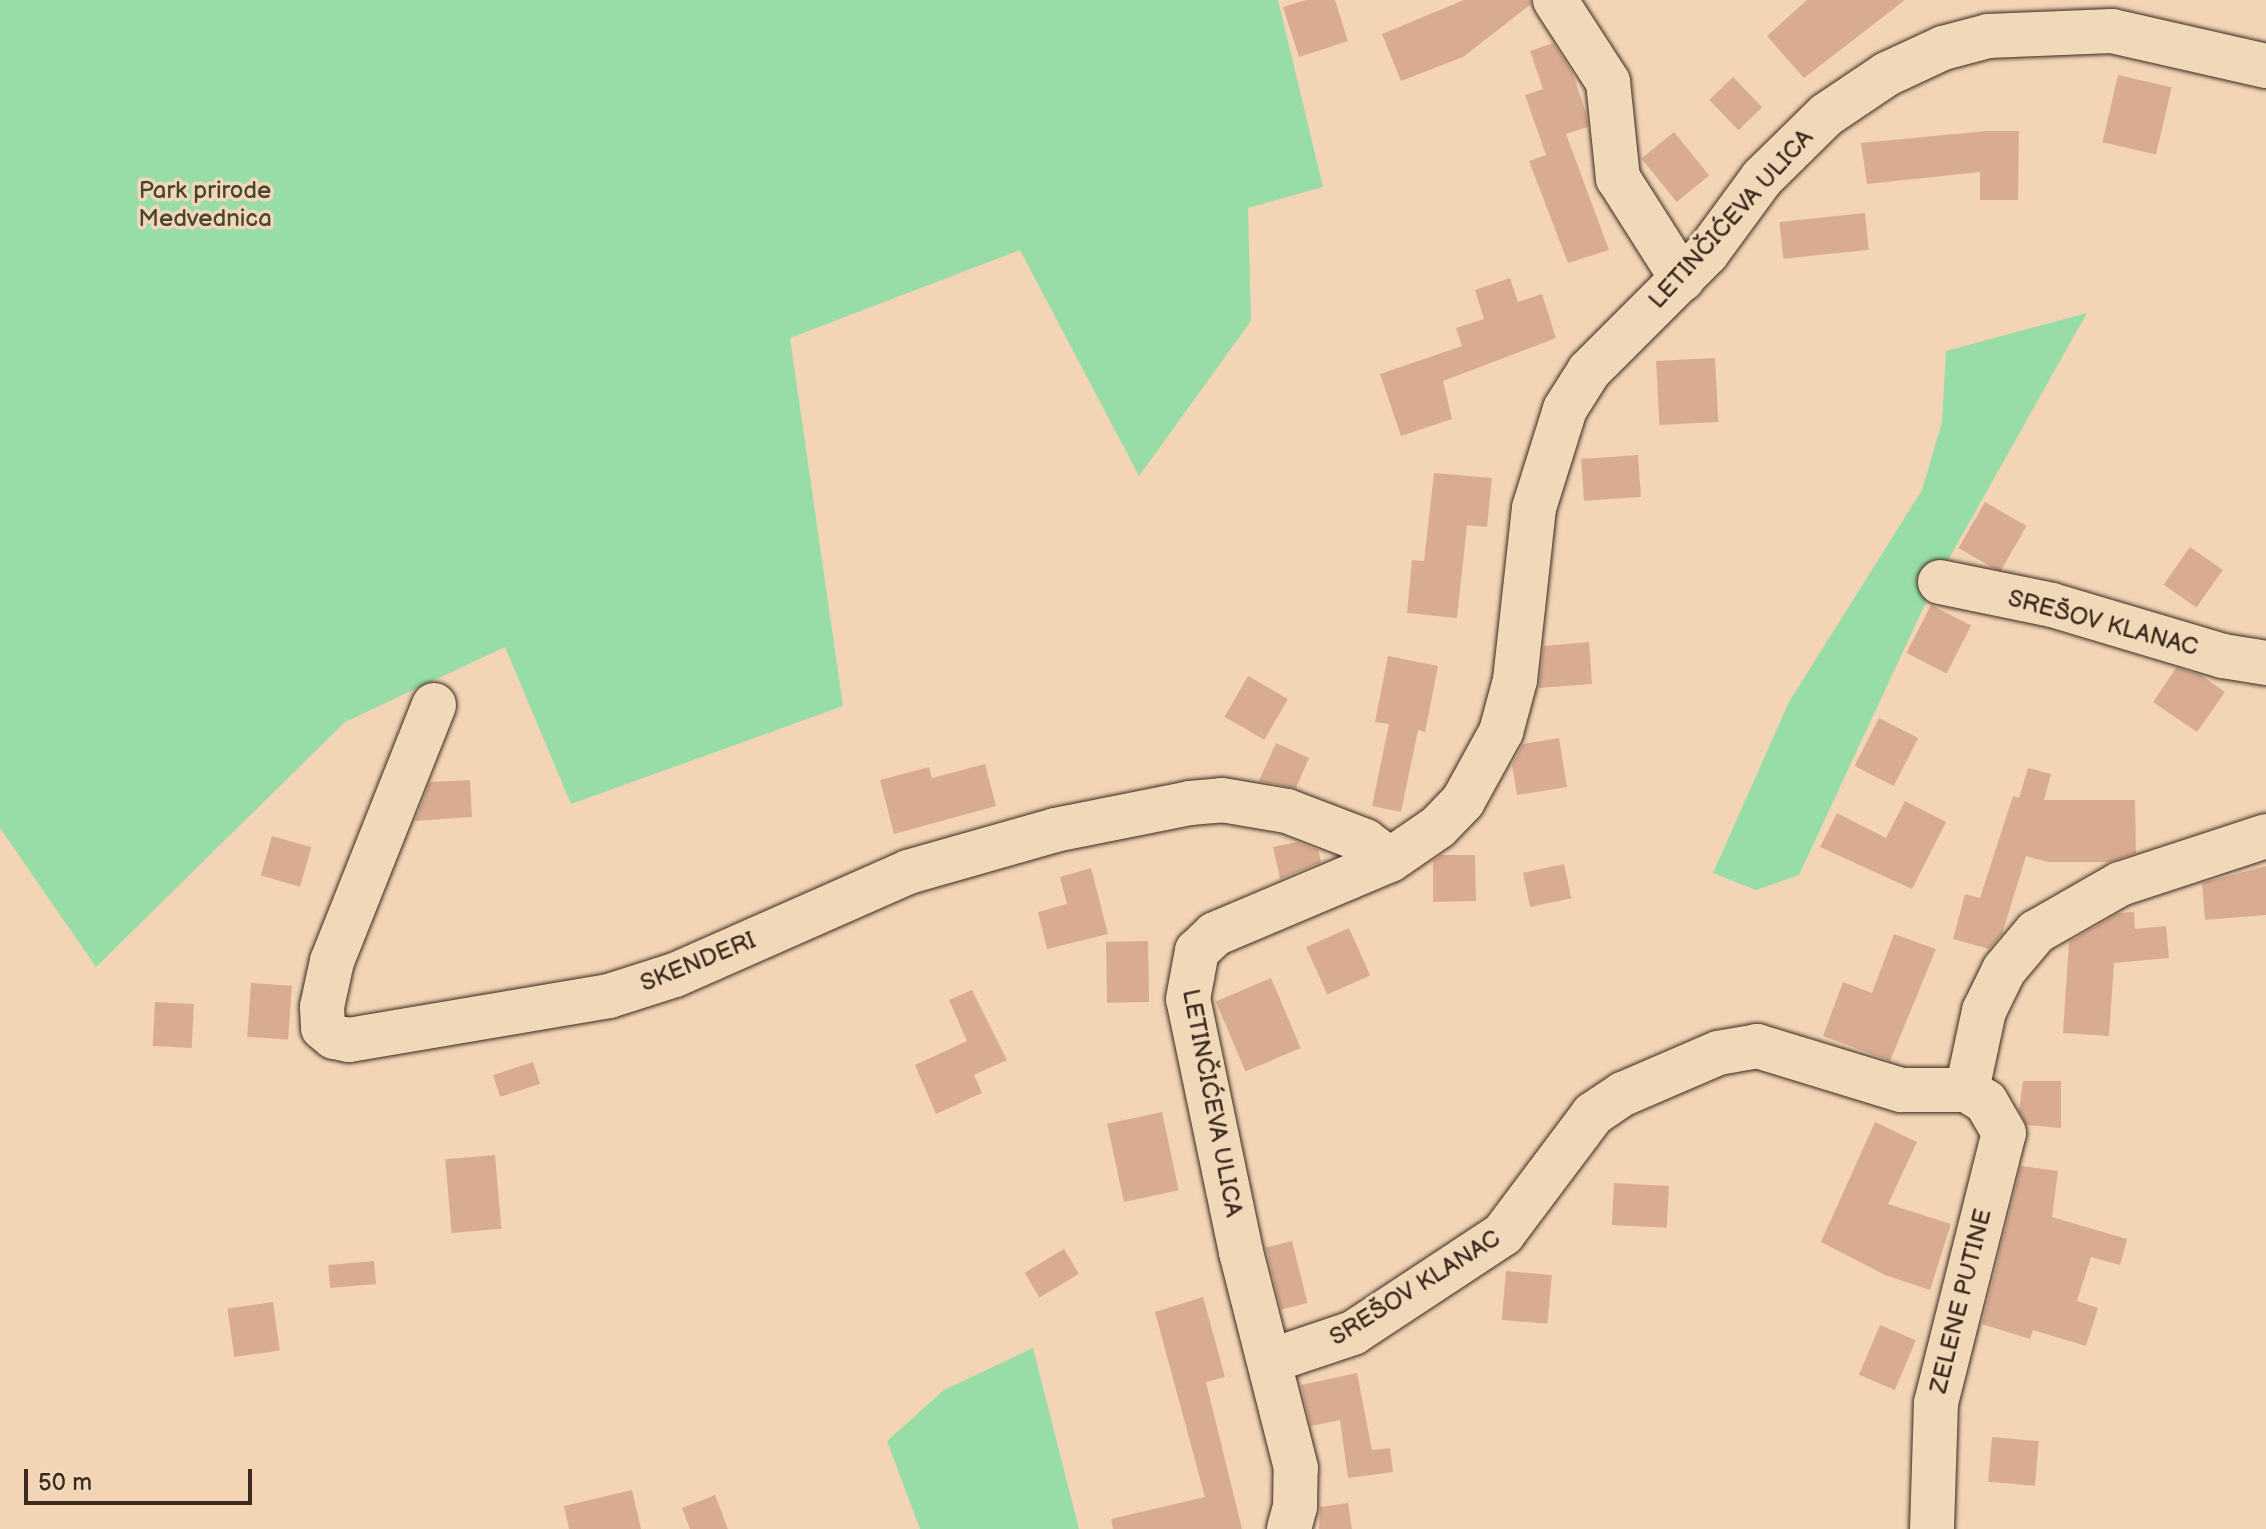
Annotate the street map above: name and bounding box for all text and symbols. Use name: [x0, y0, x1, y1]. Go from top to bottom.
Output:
street label: LETINČIĆEVA ULICA: [1643, 123, 1819, 315]
park label: Park prirode Medvednica: [138, 177, 272, 233]
street label: SREŠOV KLANAC: [2005, 584, 2201, 662]
street label: SKENDERI: [636, 926, 760, 998]
street label: LETINČIĆEVA ULICA: [1176, 987, 1248, 1219]
street label: ZELENE PUTINE: [1924, 1206, 1998, 1396]
street label: SREŠOV KLANAC: [1324, 1224, 1506, 1352]
scale bar: [28, 1453, 256, 1503]
text: 50 m: [38, 1468, 92, 1497]

